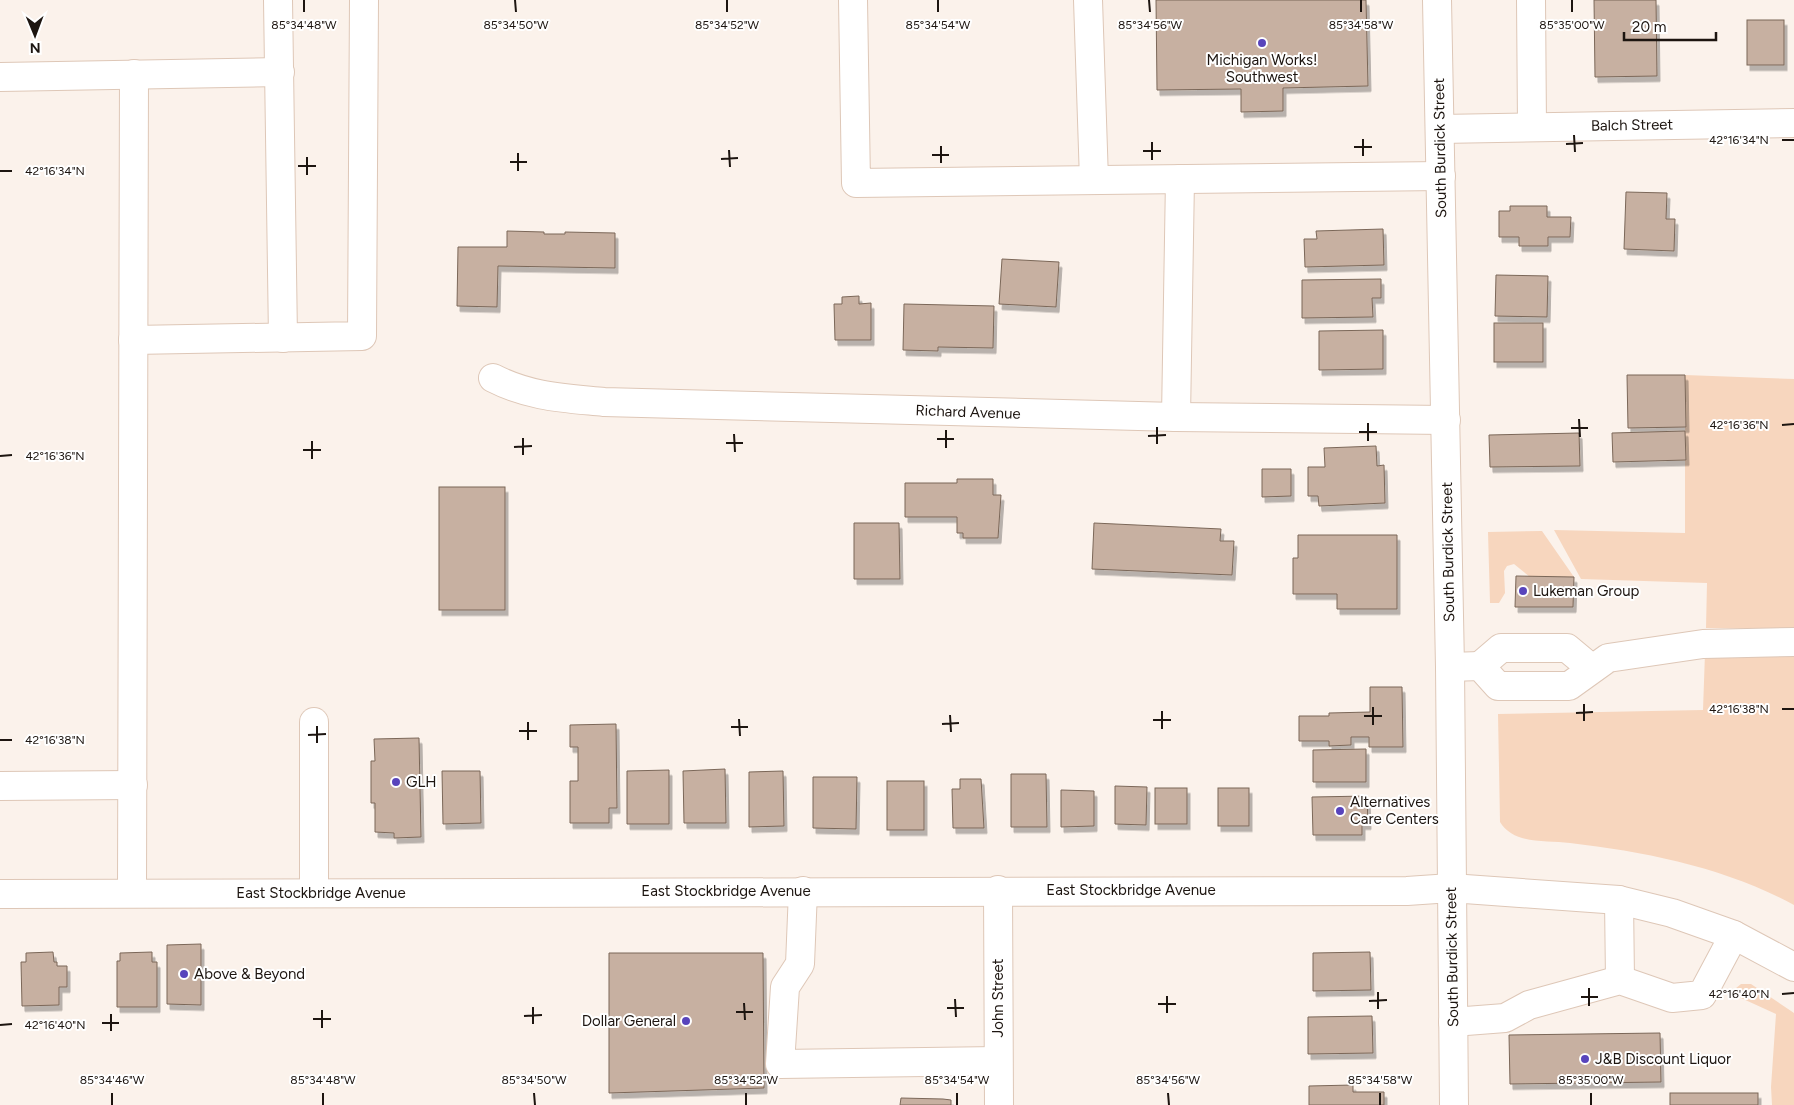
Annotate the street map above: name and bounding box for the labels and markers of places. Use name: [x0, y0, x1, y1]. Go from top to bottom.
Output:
marker: Michigan Works! Southwest: [1256, 37, 1268, 49]
place label: Michigan Works! Southwest: [1207, 51, 1317, 86]
place label: Lukeman Group: [1533, 582, 1640, 600]
marker: Lukeman Group: [1517, 585, 1529, 597]
place label: GLH: [406, 773, 436, 791]
marker: GLH: [390, 776, 402, 788]
place label: Alternatives Care Centers: [1350, 793, 1439, 828]
marker: Alternatives Care Centers: [1334, 805, 1346, 817]
place label: Above & Beyond: [194, 965, 305, 983]
marker: Above & Beyond: [178, 968, 190, 980]
place label: Dollar General: [582, 1012, 676, 1030]
marker: Dollar General: [680, 1015, 692, 1027]
place label: J&B Discount Liquor: [1595, 1050, 1731, 1068]
marker: J&B Discount Liquor: [1579, 1053, 1591, 1065]

